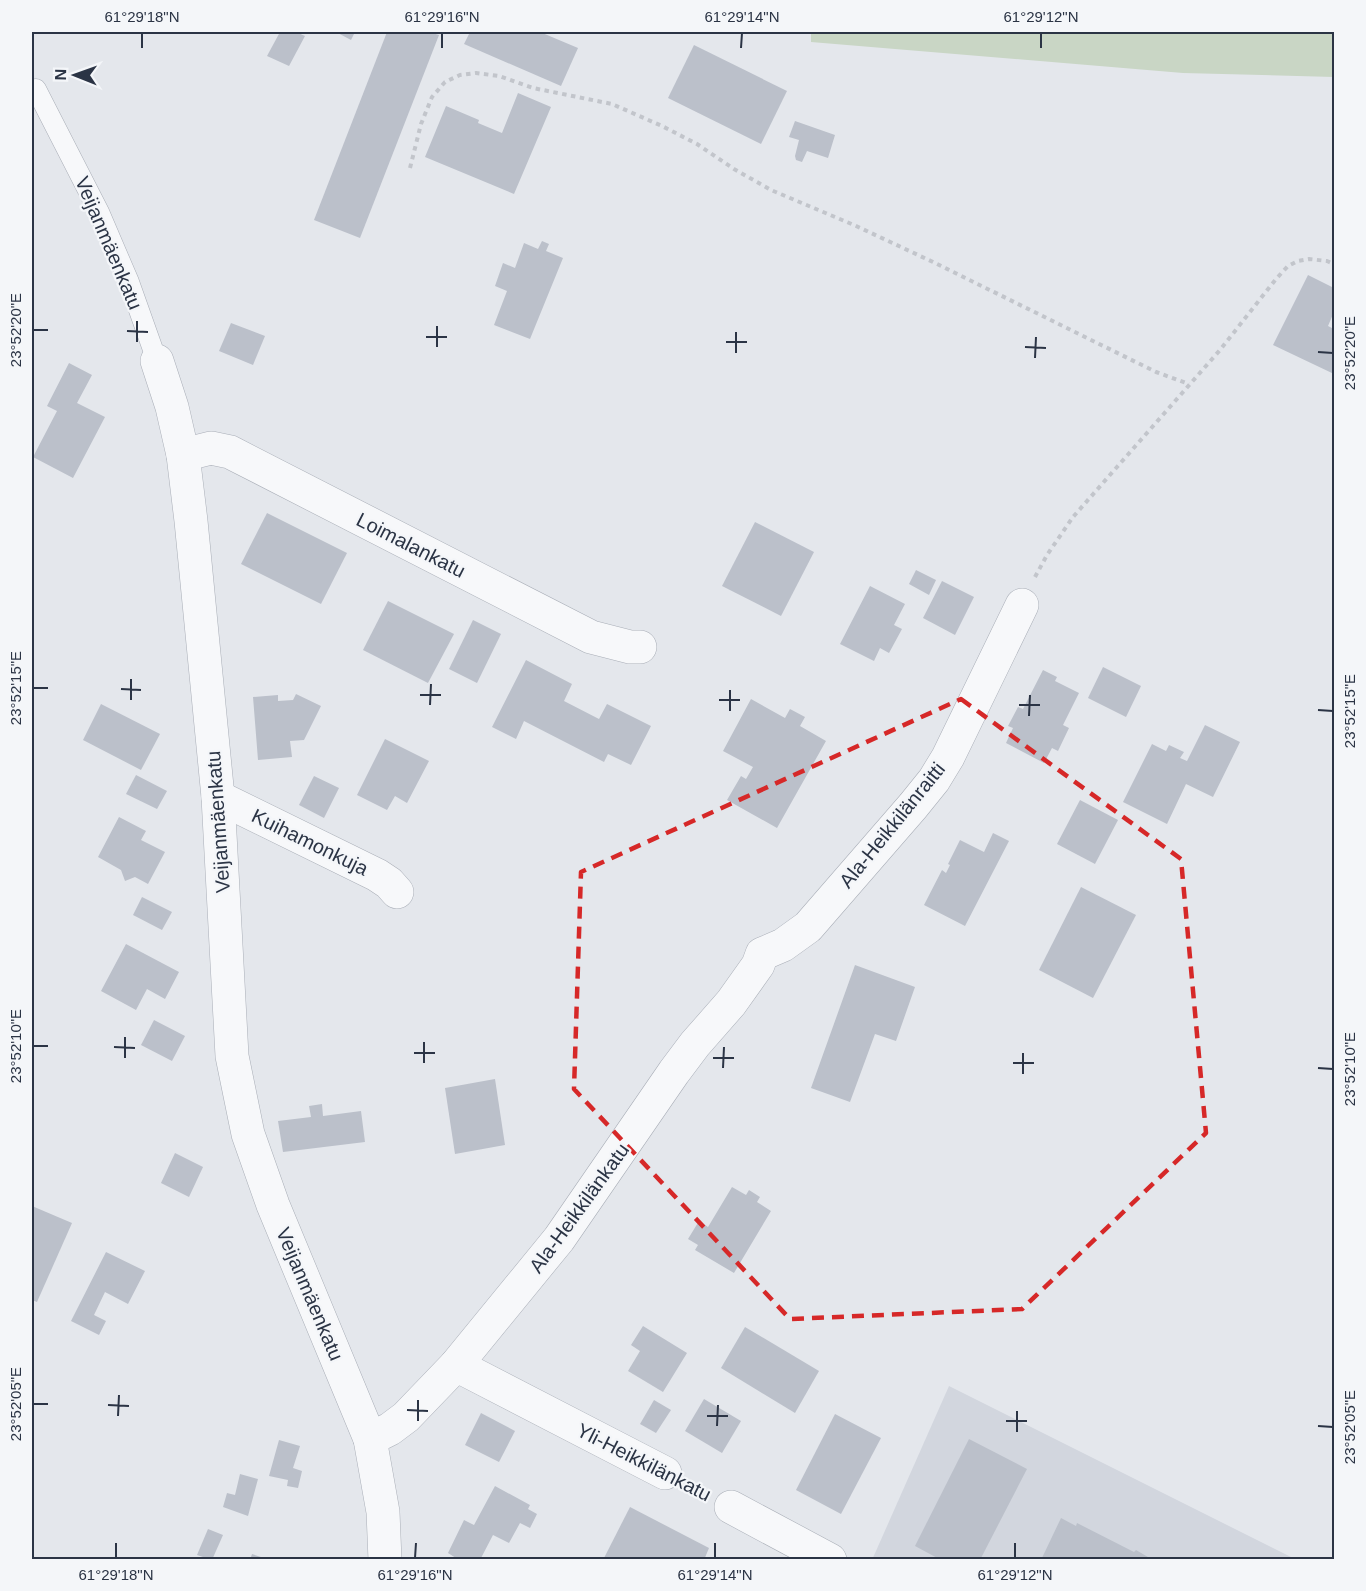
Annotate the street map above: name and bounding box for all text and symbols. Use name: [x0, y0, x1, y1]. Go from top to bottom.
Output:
text: 61°29'18"N: [104, 8, 180, 25]
text: 61°29'16"N: [404, 8, 480, 25]
text: 61°29'14"N: [704, 8, 780, 25]
text: 61°29'12"N: [1003, 8, 1079, 25]
north arrow: [45, 45, 105, 105]
text: N: [52, 69, 69, 81]
street label: Veijanmäenkatu: [71, 173, 147, 313]
text: 23°52'20"E: [7, 293, 24, 367]
text: 23°52'20"E: [1341, 316, 1358, 390]
street label: Loimalankatu: [353, 508, 469, 582]
text: 23°52'15"E: [7, 651, 24, 725]
text: 23°52'15"E: [1341, 674, 1358, 748]
street label: Veijanmäenkatu: [202, 750, 234, 894]
street label: Ala-Heikkilänraitti: [835, 758, 949, 892]
street label: Kuihamonkuja: [248, 804, 373, 880]
text: 23°52'10"E: [7, 1009, 24, 1083]
text: 23°52'10"E: [1341, 1032, 1358, 1106]
street label: Ala-Heikkilänkatu: [525, 1139, 633, 1277]
street label: Veijanmäenkatu: [272, 1224, 348, 1364]
text: 23°52'05"E: [7, 1367, 24, 1441]
text: 23°52'05"E: [1341, 1390, 1358, 1464]
street label: Yli-Heikkilänkatu: [573, 1419, 715, 1505]
text: 61°29'18"N: [78, 1566, 154, 1583]
text: 61°29'16"N: [377, 1566, 453, 1583]
text: 61°29'14"N: [677, 1566, 753, 1583]
text: 61°29'12"N: [977, 1566, 1053, 1583]

